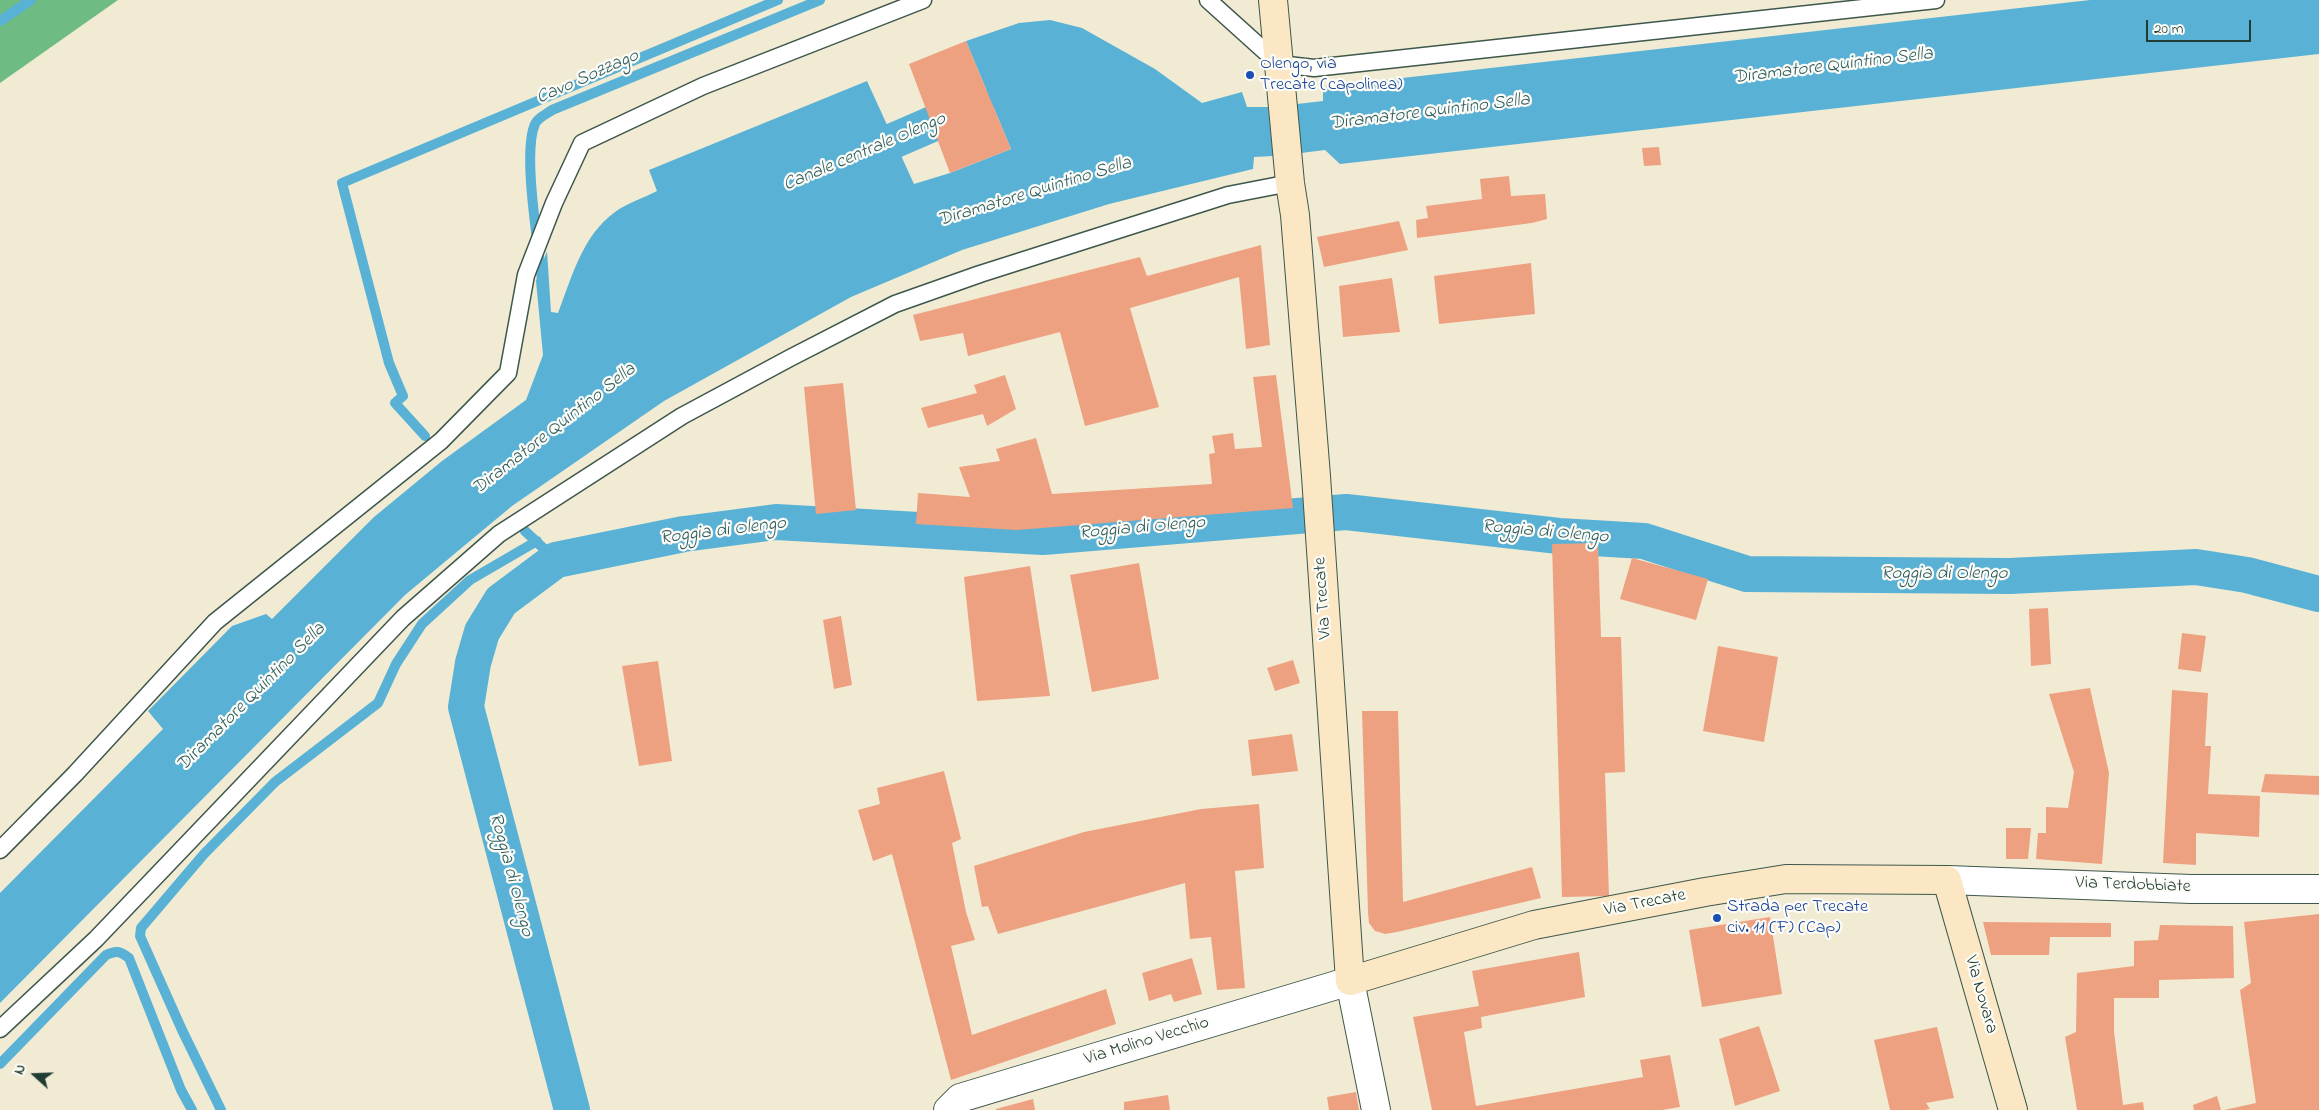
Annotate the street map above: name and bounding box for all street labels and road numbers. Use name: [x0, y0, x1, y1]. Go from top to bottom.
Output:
street label: Via Trecate: [1310, 556, 1338, 640]
street label: Via Terdobbiate: [2075, 873, 2191, 899]
street label: Via Trecate: [1602, 886, 1688, 922]
street label: Via Novara: [1959, 953, 2001, 1037]
street label: Via Molino Vecchio: [1082, 1013, 1212, 1071]

